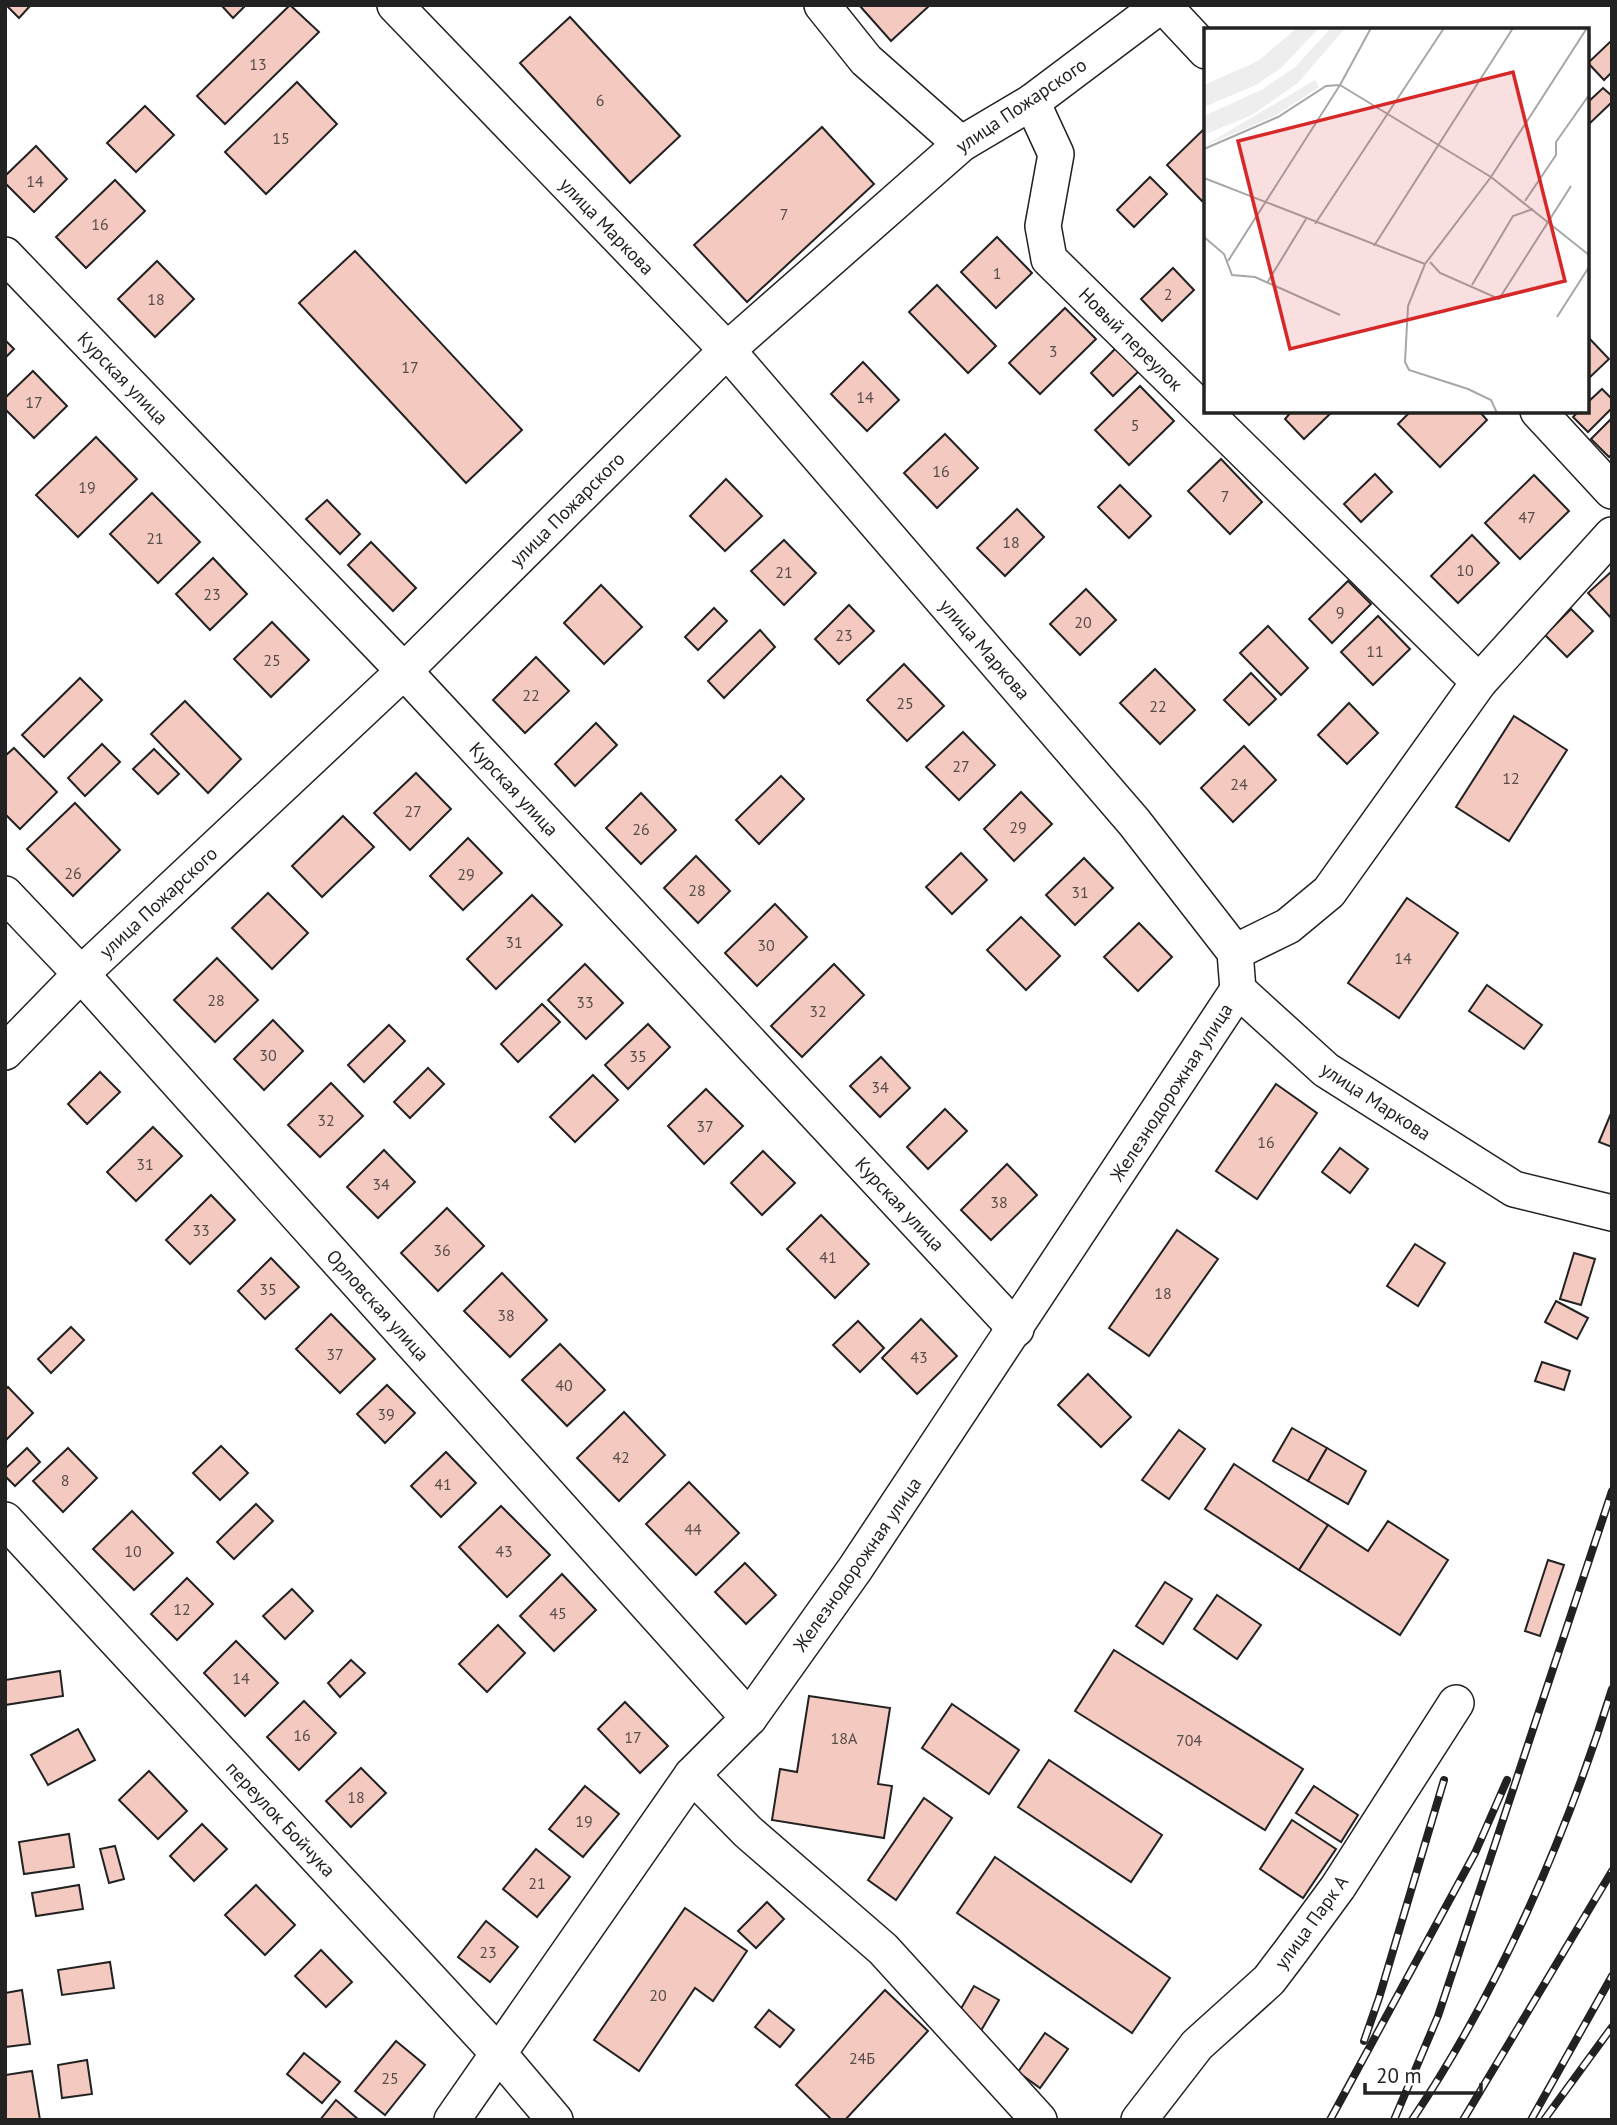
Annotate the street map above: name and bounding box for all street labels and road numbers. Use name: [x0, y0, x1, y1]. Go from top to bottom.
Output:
street label: улица Пожарского: [951, 52, 1091, 158]
street label: улица Маркова: [555, 172, 659, 280]
street label: Новый переулок: [1074, 282, 1188, 396]
street label: Курская улица: [73, 326, 173, 430]
street label: улица Пожарского: [505, 447, 629, 571]
street label: улица Маркова: [935, 594, 1035, 704]
street label: Курская улица: [464, 737, 564, 841]
street label: улица Пожарского: [94, 841, 222, 963]
street label: Железнодорожная улица: [1104, 999, 1238, 1186]
street label: улица Маркова: [1317, 1057, 1435, 1145]
street label: Курская улица: [850, 1152, 950, 1256]
street label: Орловская улица: [322, 1244, 434, 1366]
street label: Железнодорожная улица: [787, 1472, 926, 1657]
street label: переулок Бойчука: [221, 1756, 341, 1882]
street label: улица Парк А: [1269, 1870, 1353, 1974]

